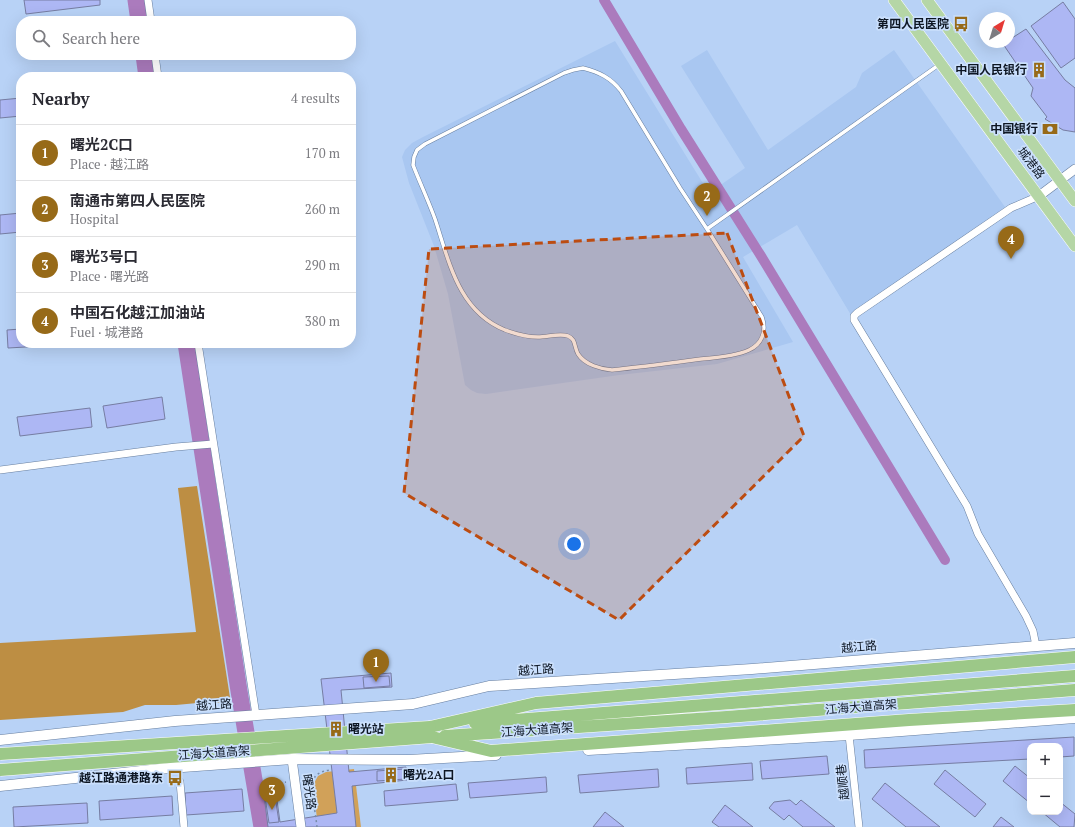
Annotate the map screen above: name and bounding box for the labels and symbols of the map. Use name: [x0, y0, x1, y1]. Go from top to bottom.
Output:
north arrow: [979, 12, 1015, 48]
bus stop icon: 第四人民医院: [952, 15, 970, 33]
place label: 第四人民医院: [877, 16, 949, 31]
building icon: 中国人民银行: [1030, 61, 1048, 79]
place label: 中国人民银行: [955, 62, 1027, 77]
bank icon: 中国银行: [1041, 120, 1059, 138]
place label: 中国银行: [990, 121, 1038, 136]
street label: 城港路: [1015, 144, 1048, 182]
pin: 2: [694, 183, 720, 216]
pin: 4: [998, 226, 1024, 259]
your location: [564, 534, 584, 554]
street label: 越江路: [840, 637, 878, 656]
pin: 1: [363, 649, 389, 682]
street label: 越江路: [517, 661, 554, 678]
street label: 越江路: [195, 696, 232, 713]
street label: 江海大道高架: [824, 696, 897, 717]
building icon: 曙光站: [327, 720, 345, 738]
street label: 江海大道高架: [501, 720, 573, 739]
place label: 曙光站: [348, 721, 384, 736]
street label: 江海大道高架: [178, 743, 250, 762]
street label: 越顺巷: [833, 763, 852, 801]
building icon: 曙光2A口: [382, 766, 400, 784]
place label: 曙光2A口: [403, 767, 455, 782]
bus stop icon: 越江路通港路东: [166, 769, 184, 787]
place label: 越江路通港路东: [79, 770, 163, 785]
street label: 曙光路: [300, 773, 319, 811]
pin: 3: [259, 777, 285, 810]

